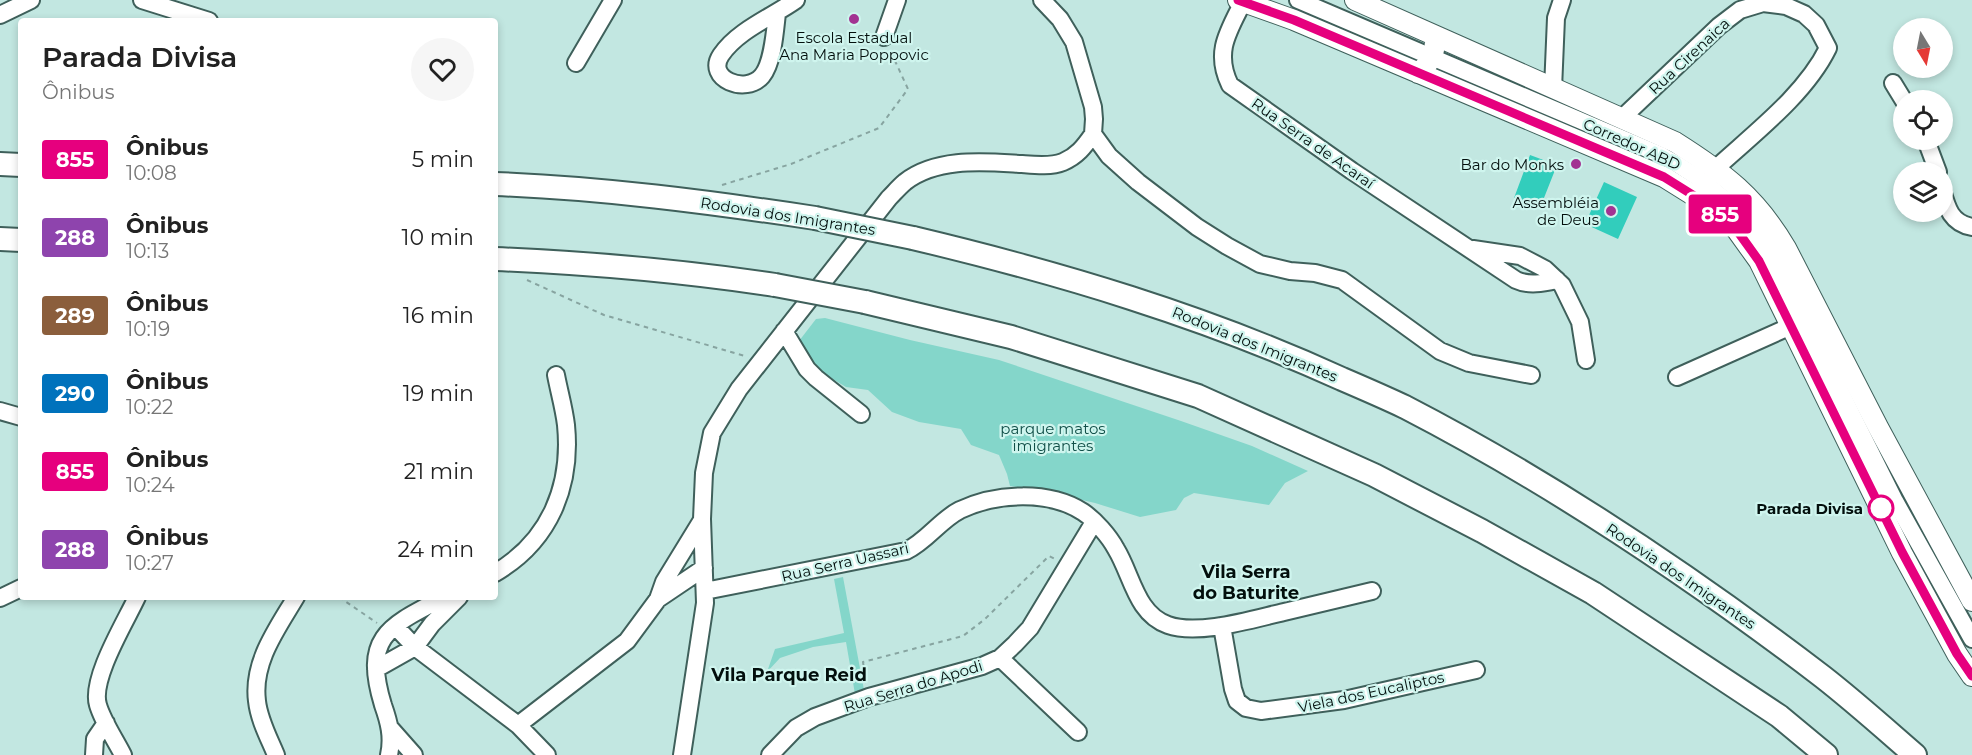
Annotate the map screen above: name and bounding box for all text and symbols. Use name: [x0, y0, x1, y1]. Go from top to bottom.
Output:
marker: Escola Estadual Ana Maria Poppovic: [847, 12, 861, 26]
street label: Rua Cirenaica: [1645, 14, 1733, 98]
north arrow: [1893, 18, 1953, 78]
map controls: [1893, 18, 1953, 222]
place label: Escola Estadual Ana Maria Poppovic: [779, 28, 929, 64]
button: heart: [411, 38, 474, 101]
text: Parada Divisa: [42, 40, 237, 74]
text: Ônibus: [42, 80, 114, 104]
button: locate: [1893, 90, 1953, 150]
street label: Rua Serra de Acaraí: [1248, 93, 1379, 193]
street label: Corredor ABD: [1580, 114, 1684, 174]
text: Ônibus: [126, 134, 208, 161]
text: 5 min: [412, 146, 474, 173]
text: 855: [56, 147, 94, 172]
place label: Bar do Monks: [1460, 155, 1564, 174]
marker: Bar do Monks: [1569, 157, 1583, 171]
text: 10:08: [126, 161, 177, 185]
button: layers: [1893, 162, 1953, 222]
street label: Rodovia dos Imigrantes: [699, 193, 877, 239]
place label: Assembléia de Deus: [1513, 193, 1599, 229]
line badge: 855: [1686, 194, 1754, 234]
text: 855: [1701, 202, 1739, 227]
marker: Assembléia de Deus: [1604, 204, 1618, 218]
text: Ônibus: [126, 212, 208, 239]
text: 10 min: [402, 224, 474, 251]
text: 288: [55, 225, 95, 250]
text: 10:13: [126, 239, 169, 263]
text: Ônibus: [126, 290, 208, 317]
text: 16 min: [403, 302, 474, 329]
street label: Rodovia dos Imigrantes: [1170, 302, 1340, 386]
text: 289: [55, 303, 95, 328]
text: 10:19: [126, 317, 170, 341]
text: Ônibus: [126, 368, 208, 395]
text: 19 min: [403, 380, 474, 407]
text: 290: [55, 381, 95, 406]
text: 10:22: [126, 395, 173, 419]
park label: parque matos imigrantes: [1000, 419, 1106, 455]
text: Ônibus: [126, 446, 208, 473]
text: 21 min: [404, 458, 474, 485]
text: 855: [56, 459, 94, 484]
text: 10:24: [126, 473, 175, 497]
marker: Parada Divisa: [1868, 495, 1894, 521]
place label: Parada Divisa: [1756, 499, 1863, 518]
street label: Rodovia dos Imigrantes: [1602, 519, 1760, 633]
text: Ônibus: [126, 524, 208, 551]
text: 24 min: [398, 536, 474, 563]
text: 288: [55, 537, 95, 562]
street label: Rua Serra Uassari: [779, 538, 911, 586]
text: 10:27: [126, 551, 174, 575]
district label: Vila Serra do Baturite: [1193, 561, 1299, 604]
street label: Rua Serra do Apodi: [841, 656, 985, 716]
district label: Vila Parque Reid: [710, 664, 867, 686]
street label: Viela dos Eucaliptos: [1296, 667, 1446, 717]

